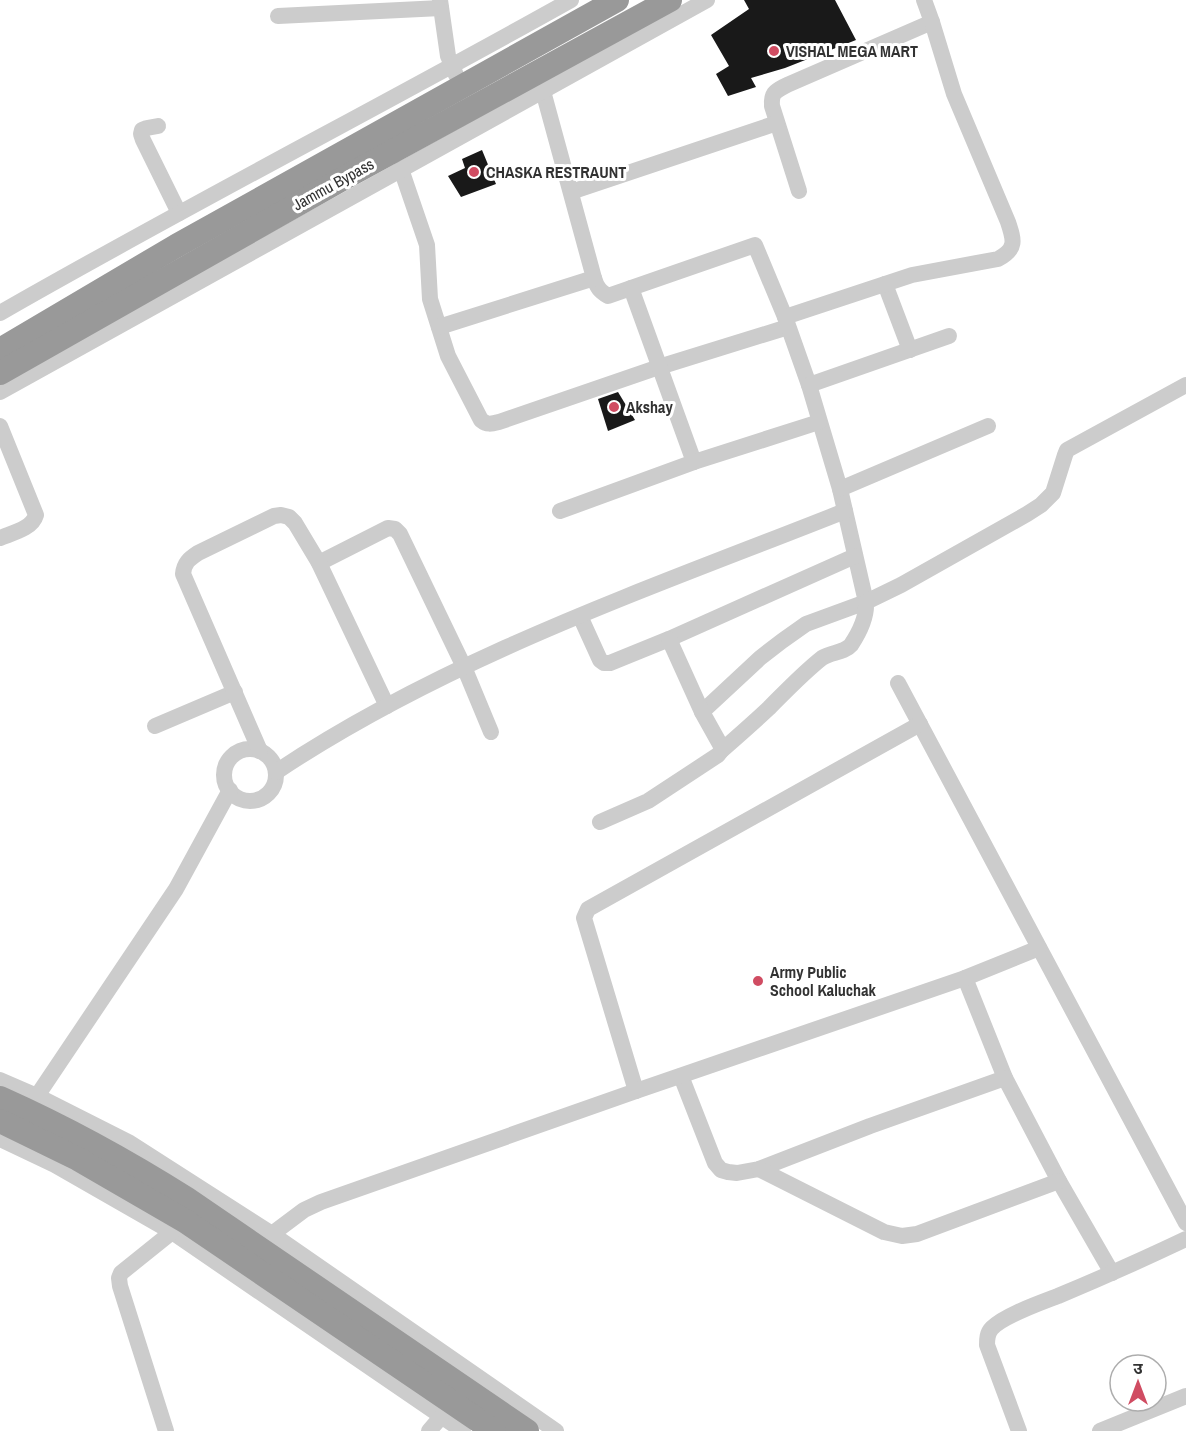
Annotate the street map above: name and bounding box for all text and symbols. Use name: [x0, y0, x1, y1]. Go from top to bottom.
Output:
place label: VISHAL MEGA MART: [786, 40, 918, 62]
marker: VISHAL MEGA MART: [767, 44, 781, 58]
street label: Jammu Bypass: [288, 153, 378, 215]
place label: CHASKA RESTRAUNT: [486, 161, 626, 183]
marker: CHASKA RESTRAUNT: [467, 165, 481, 179]
place label: Akshay: [626, 396, 673, 418]
marker: Akshay: [607, 400, 621, 414]
place label: Army Public School Kaluchak: [770, 961, 876, 1001]
marker: Army Public School Kaluchak: [751, 974, 765, 988]
north arrow: [1108, 1353, 1168, 1413]
text: उ: [1133, 1357, 1143, 1379]

